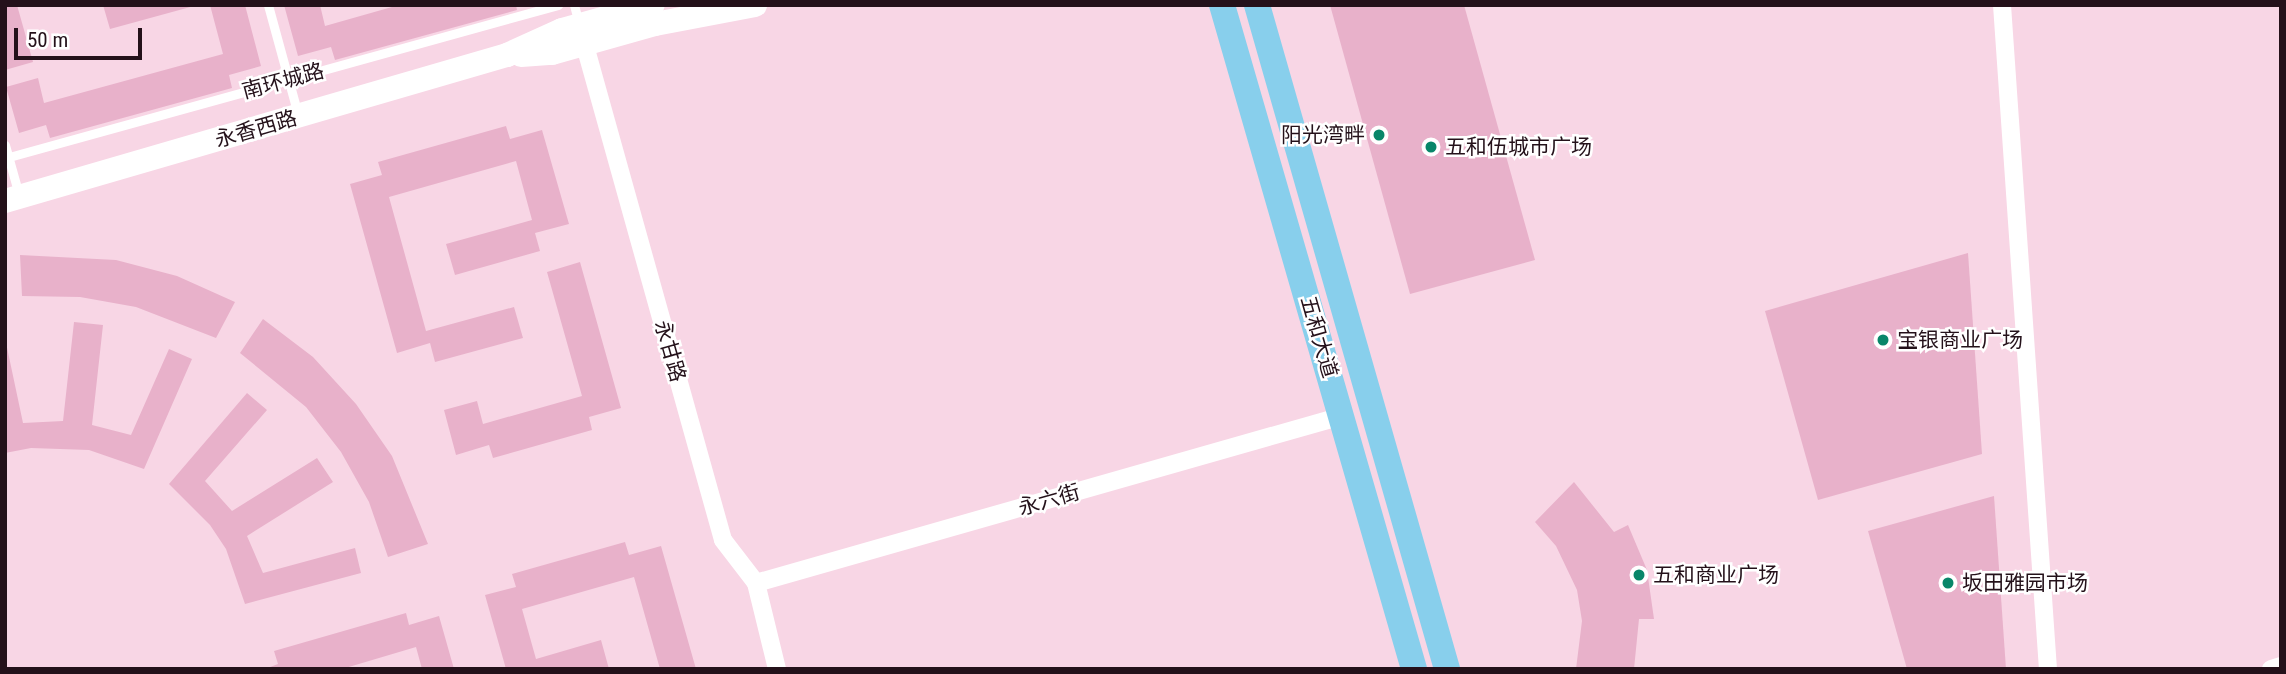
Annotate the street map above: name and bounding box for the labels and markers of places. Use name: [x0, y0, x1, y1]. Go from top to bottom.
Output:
place label: 阳光湾畔: [1281, 122, 1365, 148]
marker: 阳光湾畔: [1371, 127, 1387, 143]
place label: 五和伍城市广场: [1445, 134, 1592, 160]
marker: 五和伍城市广场: [1423, 139, 1439, 155]
place label: 宝银商业广场: [1897, 327, 2023, 353]
marker: 宝银商业广场: [1875, 332, 1891, 348]
place label: 五和商业广场: [1653, 562, 1779, 588]
marker: 五和商业广场: [1631, 567, 1647, 583]
place label: 坂田雅园市场: [1962, 570, 2088, 596]
marker: 坂田雅园市场: [1940, 575, 1956, 591]

